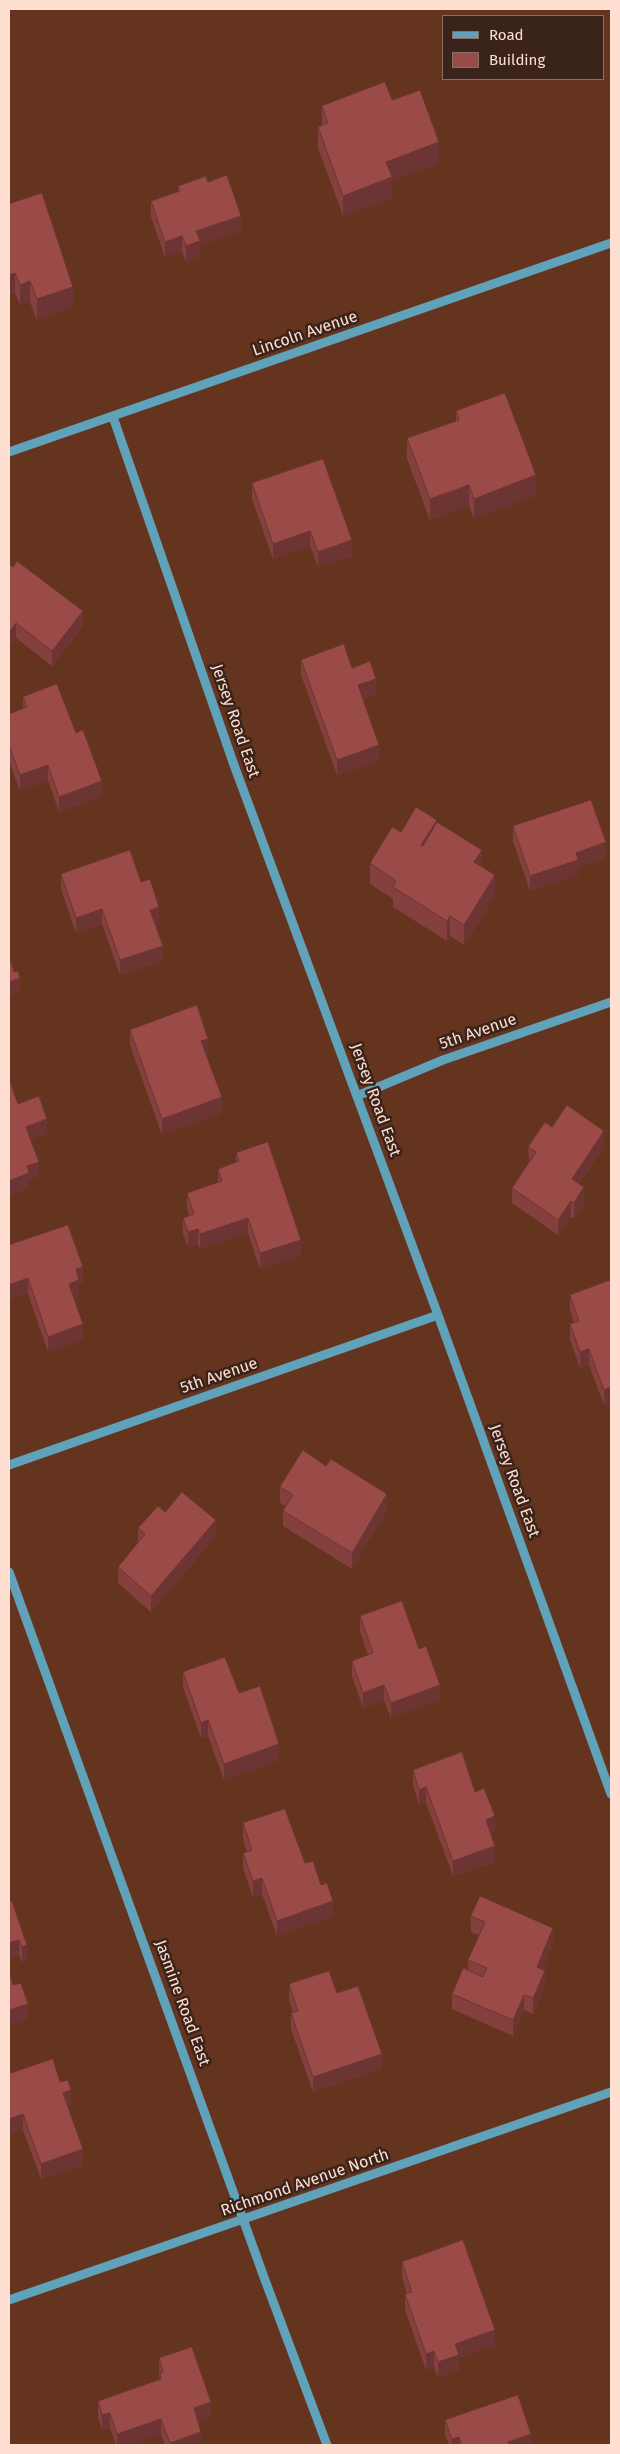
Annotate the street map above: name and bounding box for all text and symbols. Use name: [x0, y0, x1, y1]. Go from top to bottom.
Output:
legend: [442, 15, 605, 80]
text: Road: [489, 26, 524, 44]
text: Building: [489, 51, 545, 69]
street label: Lincoln Avenue: [250, 307, 360, 361]
street label: Jersey Road East: [207, 662, 263, 780]
street label: 5th Avenue: [437, 1010, 519, 1054]
street label: Jersey Road East: [346, 1041, 404, 1159]
street label: 5th Avenue: [178, 1354, 260, 1398]
street label: Jersey Road East: [485, 1422, 543, 1540]
street label: Jasmine Road East: [150, 1937, 214, 2069]
street label: Richmond Avenue North: [218, 2145, 392, 2221]

